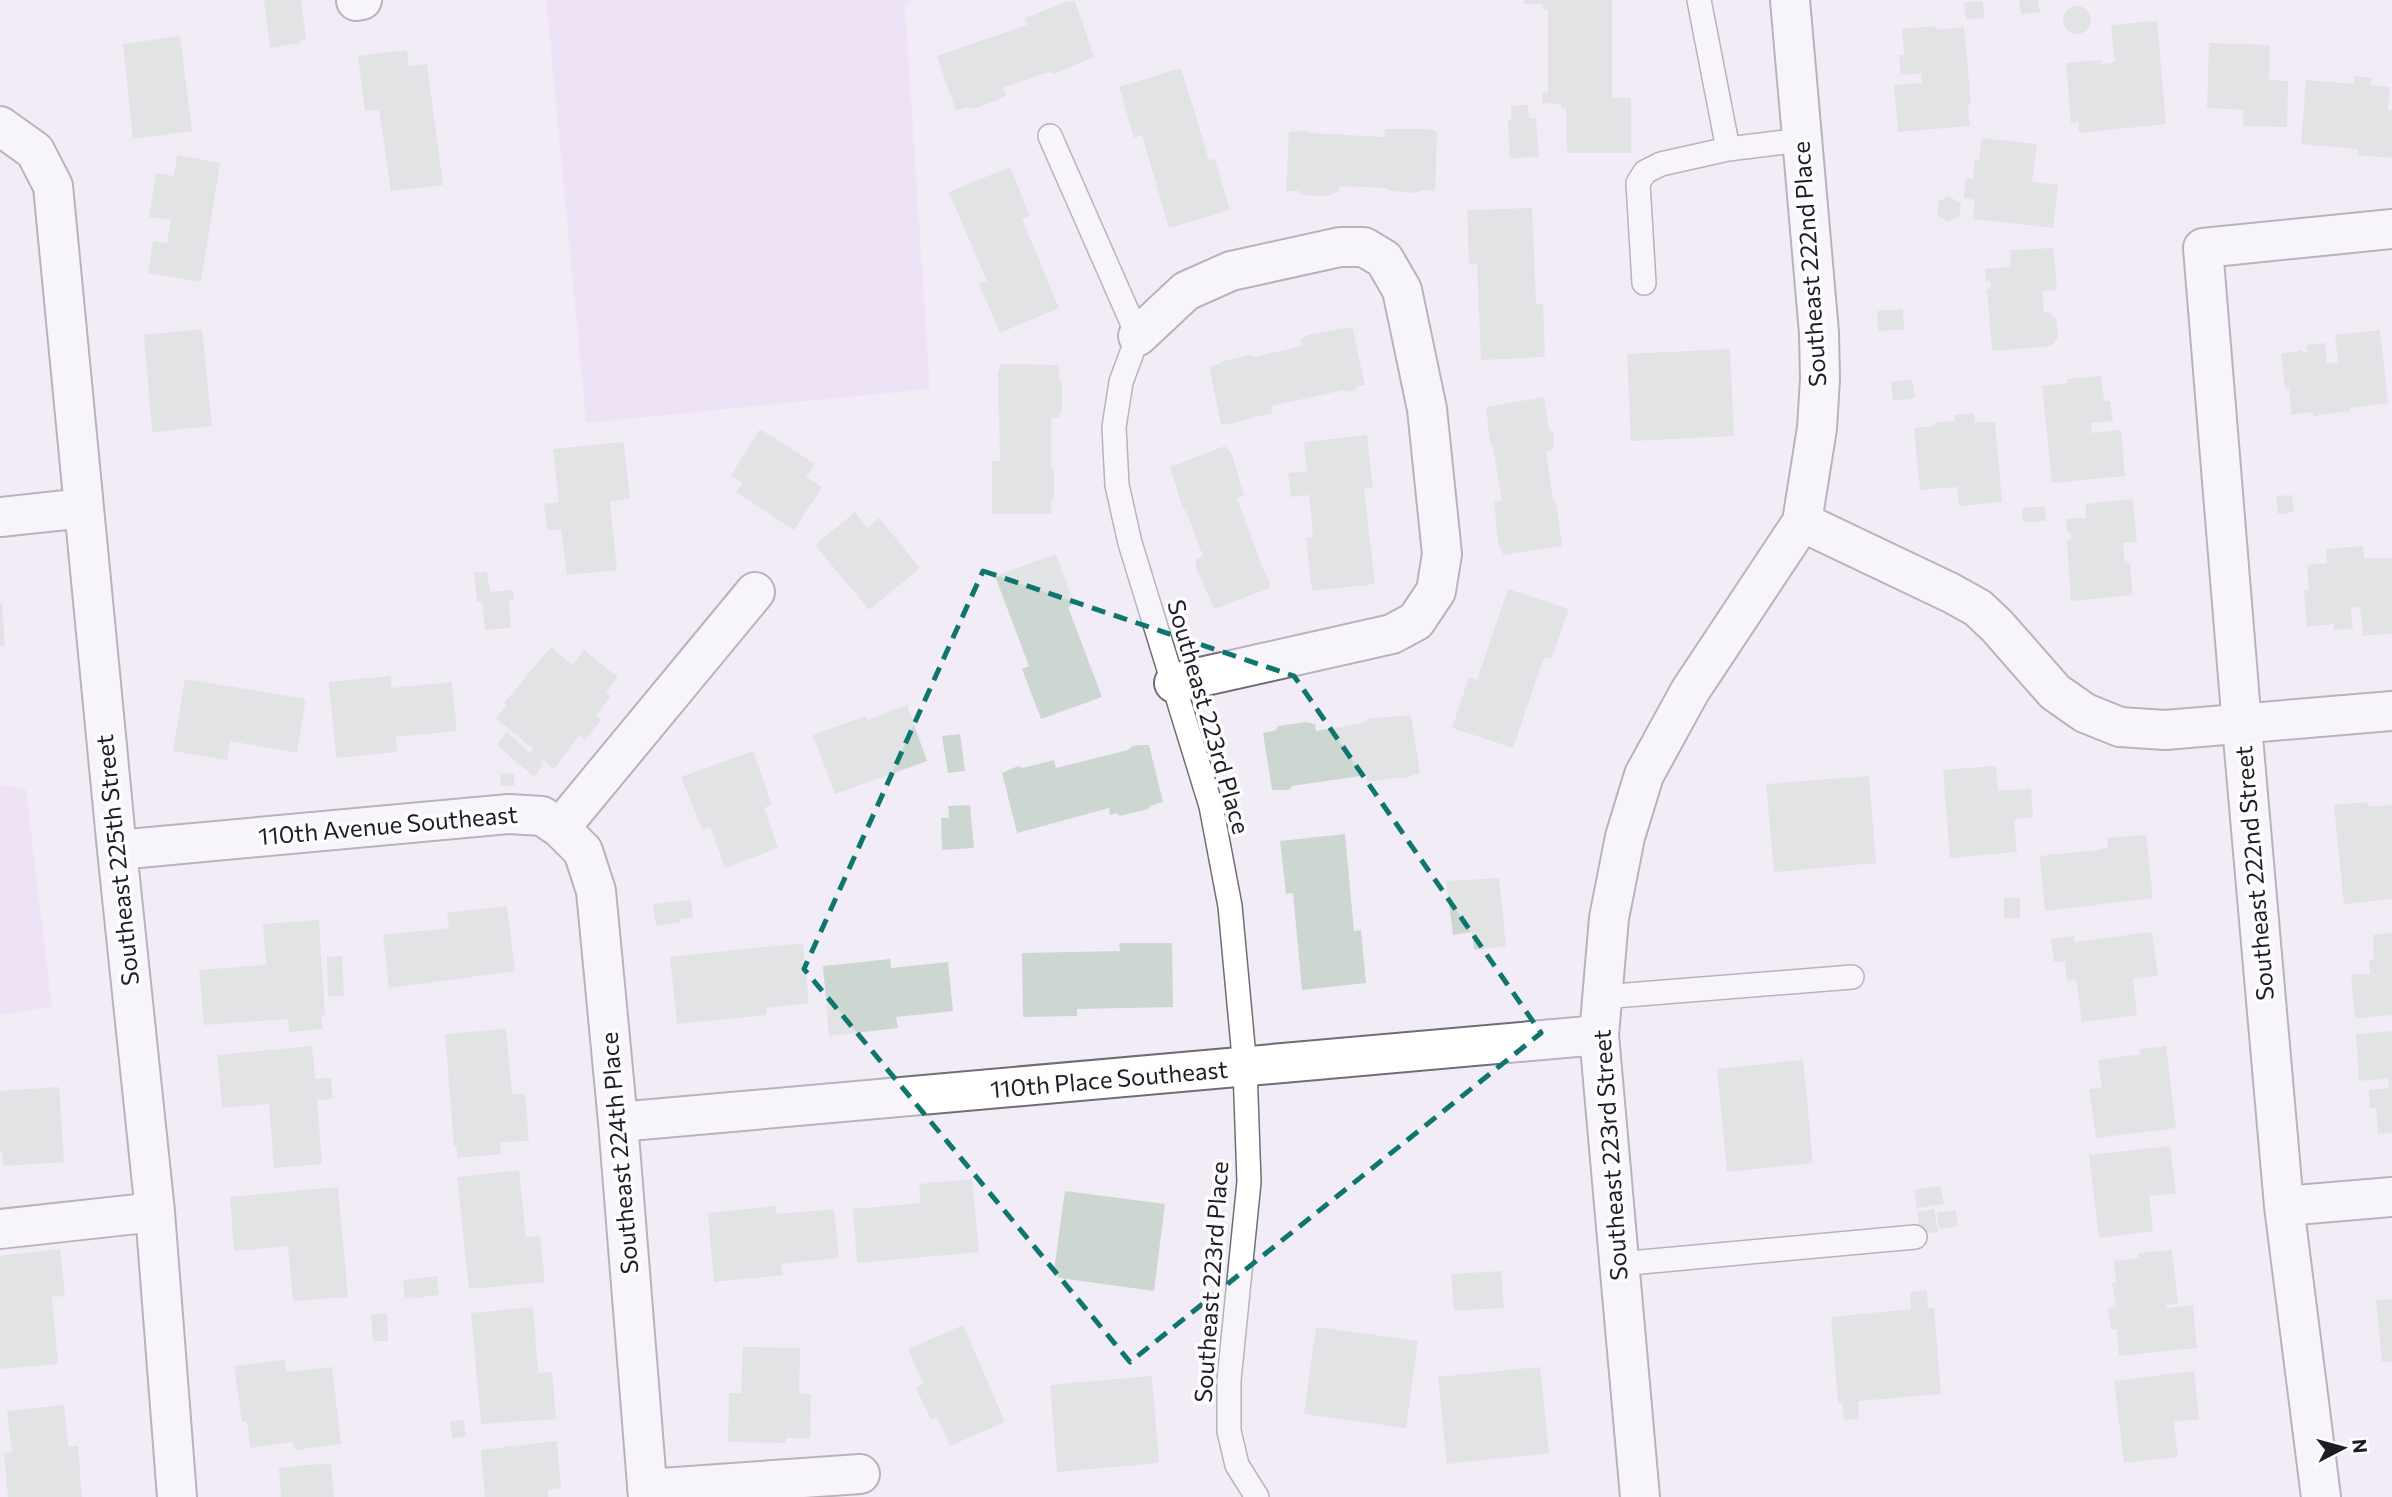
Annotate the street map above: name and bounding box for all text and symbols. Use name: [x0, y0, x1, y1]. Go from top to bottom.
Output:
street label: Southeast 222nd Place: [1785, 140, 1832, 388]
street label: Southeast 223rd Place: [1162, 596, 1257, 837]
street label: Southeast 225th Street: [89, 733, 144, 987]
street label: Southeast 222nd Street: [2228, 744, 2279, 1002]
street label: 110th Avenue Southeast: [257, 799, 519, 850]
street label: Southeast 223rd Street: [1586, 1028, 1633, 1282]
street label: Southeast 224th Place: [593, 1031, 644, 1275]
street label: 110th Place Southeast: [989, 1054, 1229, 1103]
street label: Southeast 223rd Place: [1188, 1160, 1233, 1404]
north arrow: [2308, 1413, 2378, 1483]
text: N: [2348, 1438, 2373, 1454]

